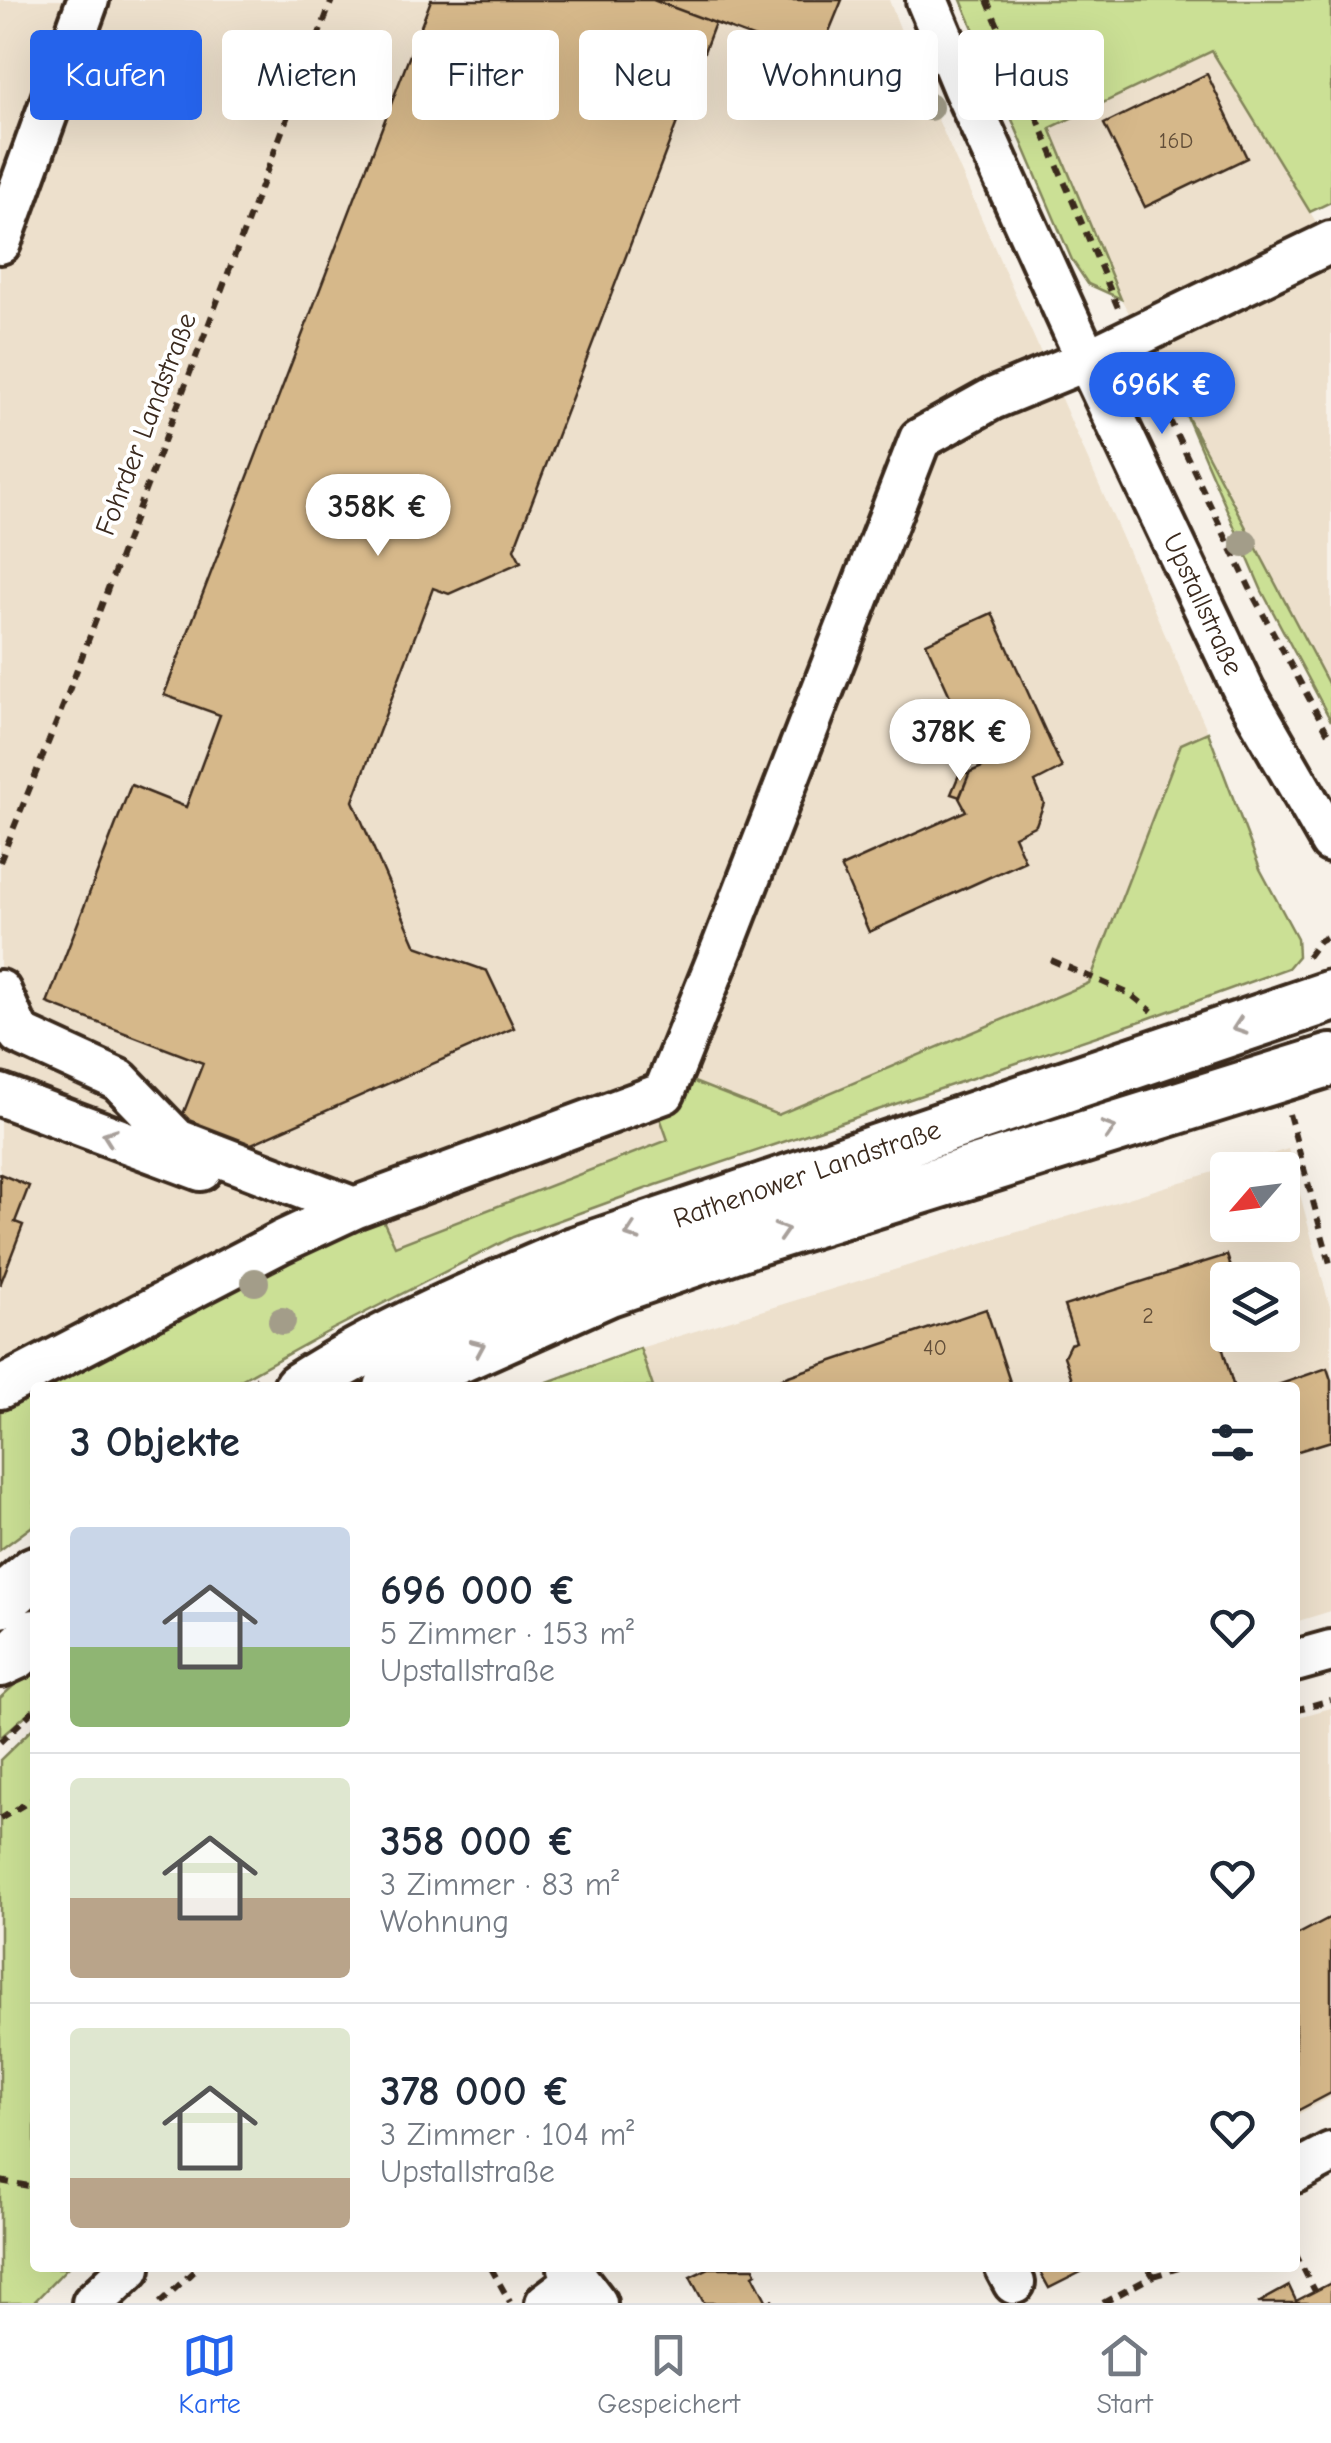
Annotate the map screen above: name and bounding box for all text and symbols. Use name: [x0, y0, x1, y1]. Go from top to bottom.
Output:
chip: Kaufen: [30, 30, 202, 120]
chip: Mieten: [222, 30, 392, 120]
chip: Filter: [412, 30, 559, 120]
chip: Neu: [579, 30, 707, 120]
chip: Wohnung: [727, 30, 938, 120]
chip: Haus: [958, 30, 1104, 120]
house number: 16D: [1159, 128, 1193, 154]
street label: Fohrder Landstraße: [89, 308, 203, 540]
pin: 696K €: [1081, 352, 1243, 437]
text: 696K €: [1111, 366, 1213, 403]
pin: 358K €: [297, 474, 459, 559]
text: 358K €: [328, 488, 428, 525]
street label: Upstallstraße: [1156, 528, 1250, 680]
pin: 378K €: [879, 699, 1041, 784]
text: 378K €: [911, 713, 1009, 750]
one-way arrow: [1231, 1016, 1248, 1036]
street label: Rathenower Landstraße: [669, 1113, 945, 1235]
one-way arrow: [1100, 1120, 1117, 1140]
one-way arrow: [101, 1127, 118, 1148]
north arrow: [1210, 1152, 1300, 1242]
map controls: [1210, 1152, 1300, 1352]
one-way arrow: [625, 1221, 642, 1241]
one-way arrow: [772, 1222, 789, 1243]
button: layers: [1210, 1262, 1300, 1352]
house number: 2: [1142, 1303, 1154, 1329]
house number: 40: [923, 1335, 947, 1361]
one-way arrow: [468, 1339, 486, 1359]
icon: filters: [1205, 1415, 1260, 1470]
text: 3 Objekte: [70, 1418, 240, 1467]
text: 696 000 €: [380, 1566, 577, 1615]
icon: home: [150, 1567, 270, 1687]
icon: heart: [1205, 1600, 1260, 1655]
text: 5 Zimmer · 153 m²: [380, 1615, 634, 1652]
text: Upstallstraße: [380, 1652, 555, 1689]
text: 358 000 €: [380, 1817, 575, 1866]
icon: home: [150, 1818, 270, 1938]
icon: heart: [1205, 1851, 1260, 1906]
text: 3 Zimmer · 83 m²: [380, 1866, 619, 1903]
text: Wohnung: [380, 1903, 509, 1940]
text: 378 000 €: [380, 2067, 571, 2116]
icon: home: [150, 2068, 270, 2188]
icon: heart: [1205, 2101, 1260, 2156]
text: 3 Zimmer · 104 m²: [380, 2116, 634, 2153]
text: Upstallstraße: [380, 2153, 555, 2190]
tab: Karte: [178, 2328, 241, 2420]
tab: Gespeichert: [597, 2328, 740, 2420]
tab: Start: [1096, 2328, 1153, 2420]

